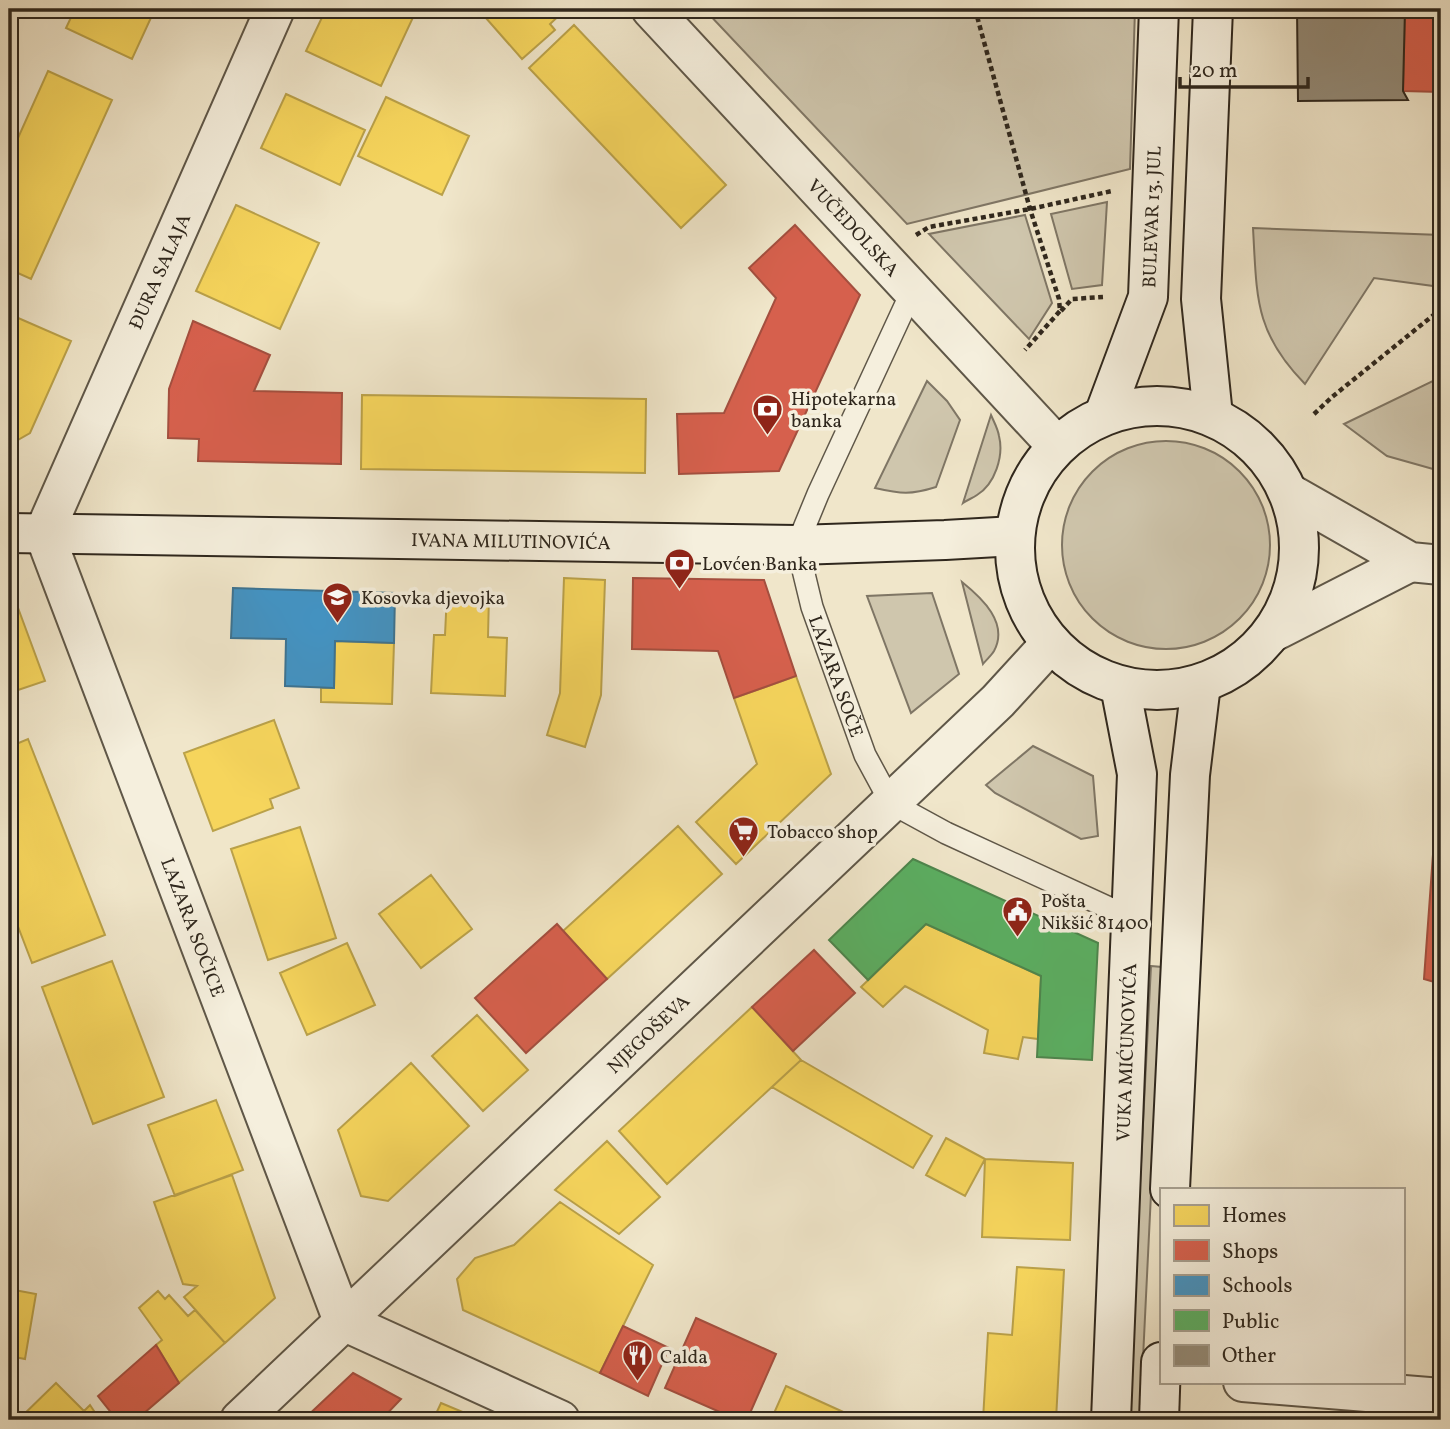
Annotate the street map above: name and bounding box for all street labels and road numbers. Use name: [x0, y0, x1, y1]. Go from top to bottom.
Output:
street label: BULEVAR 13. JUL: [1137, 145, 1169, 289]
street label: VUČEDOLSKA: [800, 174, 904, 283]
street label: ĐURA SALAJA: [124, 210, 198, 334]
street label: IVANA MILUTINOVIĆA: [411, 528, 611, 557]
street label: LAZARA SOČE: [801, 612, 869, 741]
street label: LAZARA SOČICE: [153, 854, 230, 1001]
street label: VUKA MIĆUNOVIĆA: [1111, 963, 1144, 1142]
street label: NJEGOŠEVA: [602, 989, 696, 1080]

